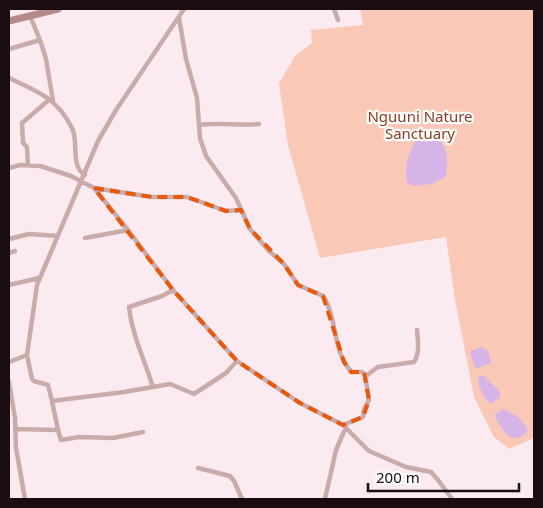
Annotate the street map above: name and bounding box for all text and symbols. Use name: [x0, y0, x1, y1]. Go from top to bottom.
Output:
park label: Nguuni Nature Sanctuary: [367, 106, 473, 143]
scale bar: [368, 460, 519, 492]
text: 200 m: [376, 467, 420, 487]

